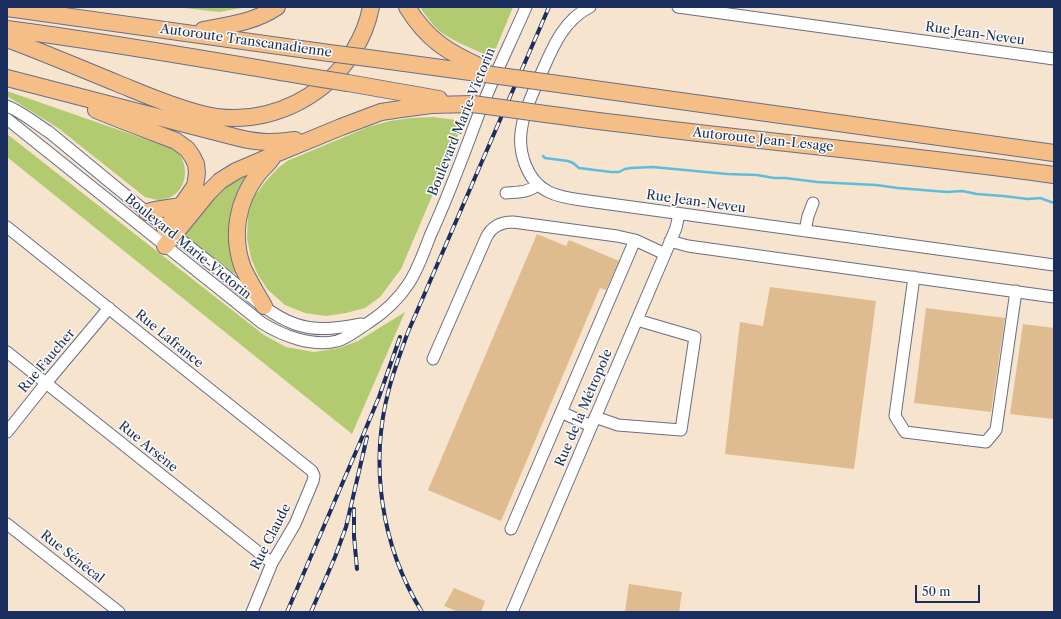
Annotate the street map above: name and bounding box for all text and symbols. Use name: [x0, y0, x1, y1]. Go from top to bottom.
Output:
street label: Rue Jean-Neveu: [924, 19, 1026, 49]
street label: Autoroute Transcanadienne: [159, 21, 333, 61]
street label: Boulevard Marie-Victorin: [425, 46, 499, 198]
street label: Autoroute Jean-Lesage: [692, 125, 834, 155]
street label: Rue Jean-Neveu: [645, 187, 747, 217]
street label: Boulevard Marie-Victorin: [122, 191, 254, 303]
street label: Rue Lafrance: [132, 307, 206, 371]
street label: Rue Faucher: [16, 326, 78, 396]
street label: Rue de la Métropole: [552, 347, 616, 469]
street label: Rue Arsène: [115, 418, 181, 476]
street label: Rue Claude: [248, 501, 294, 573]
street label: Rue Sénécal: [37, 527, 107, 587]
scale bar: [917, 577, 982, 603]
text: 50 m: [922, 584, 951, 599]

